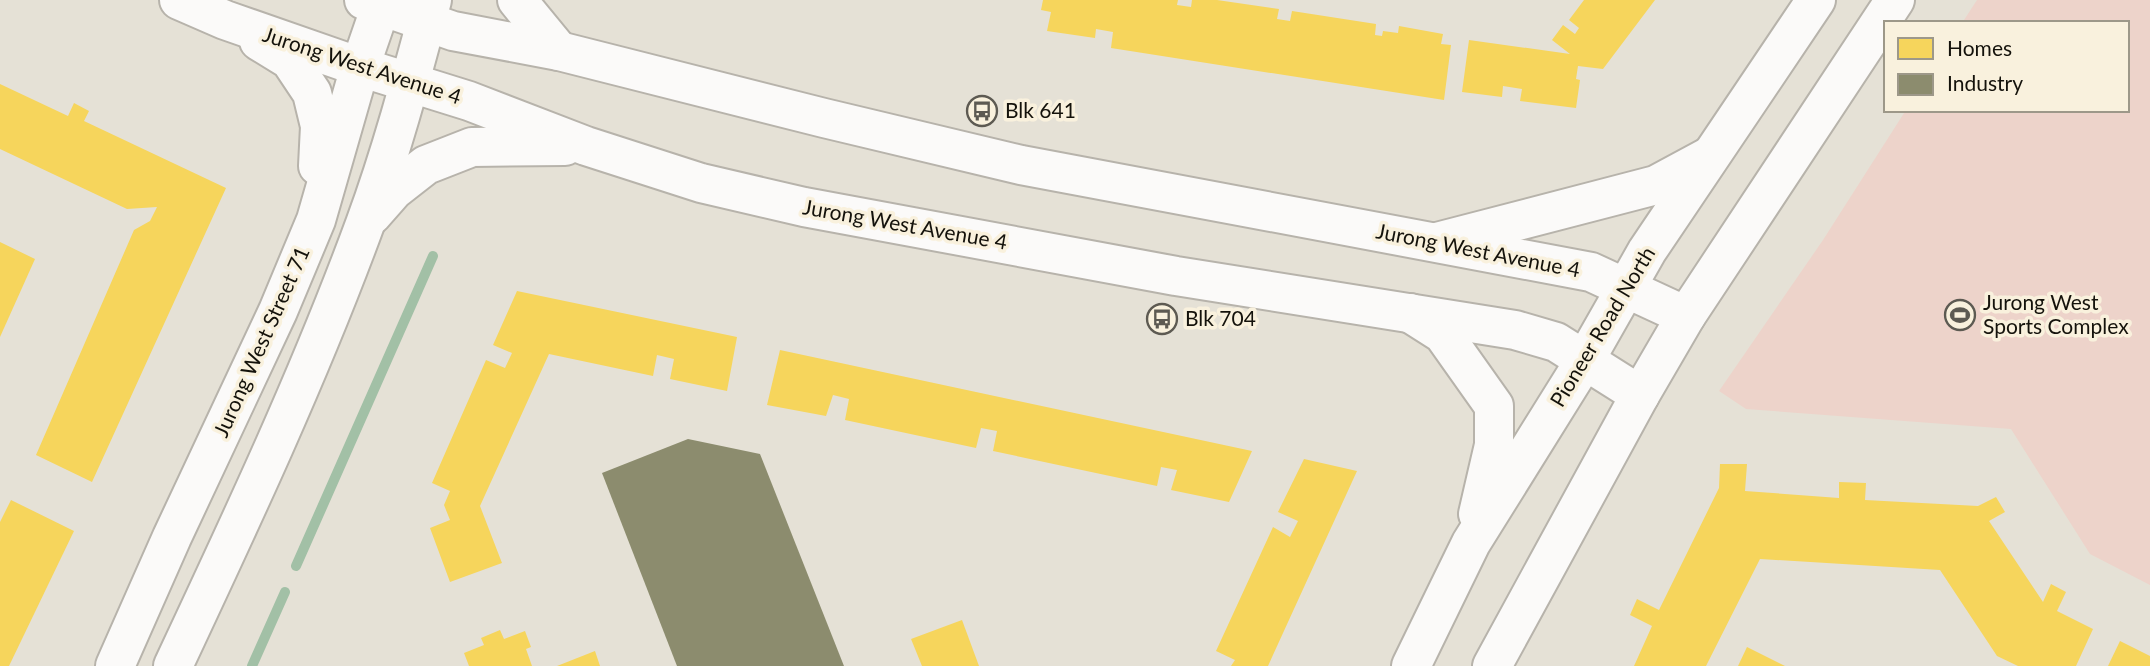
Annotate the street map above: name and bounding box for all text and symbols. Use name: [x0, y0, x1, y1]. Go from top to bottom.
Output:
street label: Jurong West Avenue 4: [260, 21, 465, 108]
legend: [1884, 21, 2129, 112]
text: Homes: [1947, 35, 2012, 60]
text: Industry: [1947, 70, 2023, 95]
bus stop icon: Blk 641: [965, 94, 999, 128]
place label: Blk 641: [1005, 97, 1076, 122]
street label: Jurong West Avenue 4: [801, 193, 1009, 254]
street label: Jurong West Avenue 4: [1374, 217, 1582, 282]
street label: Jurong West Street 71: [207, 242, 314, 440]
street label: Pioneer Road North: [1544, 242, 1659, 411]
place label: Jurong West Sports Complex: [1983, 289, 2129, 338]
sports icon: Jurong West Sports Complex: [1943, 298, 1977, 332]
bus stop icon: Blk 704: [1145, 302, 1179, 336]
place label: Blk 704: [1185, 305, 1256, 330]

